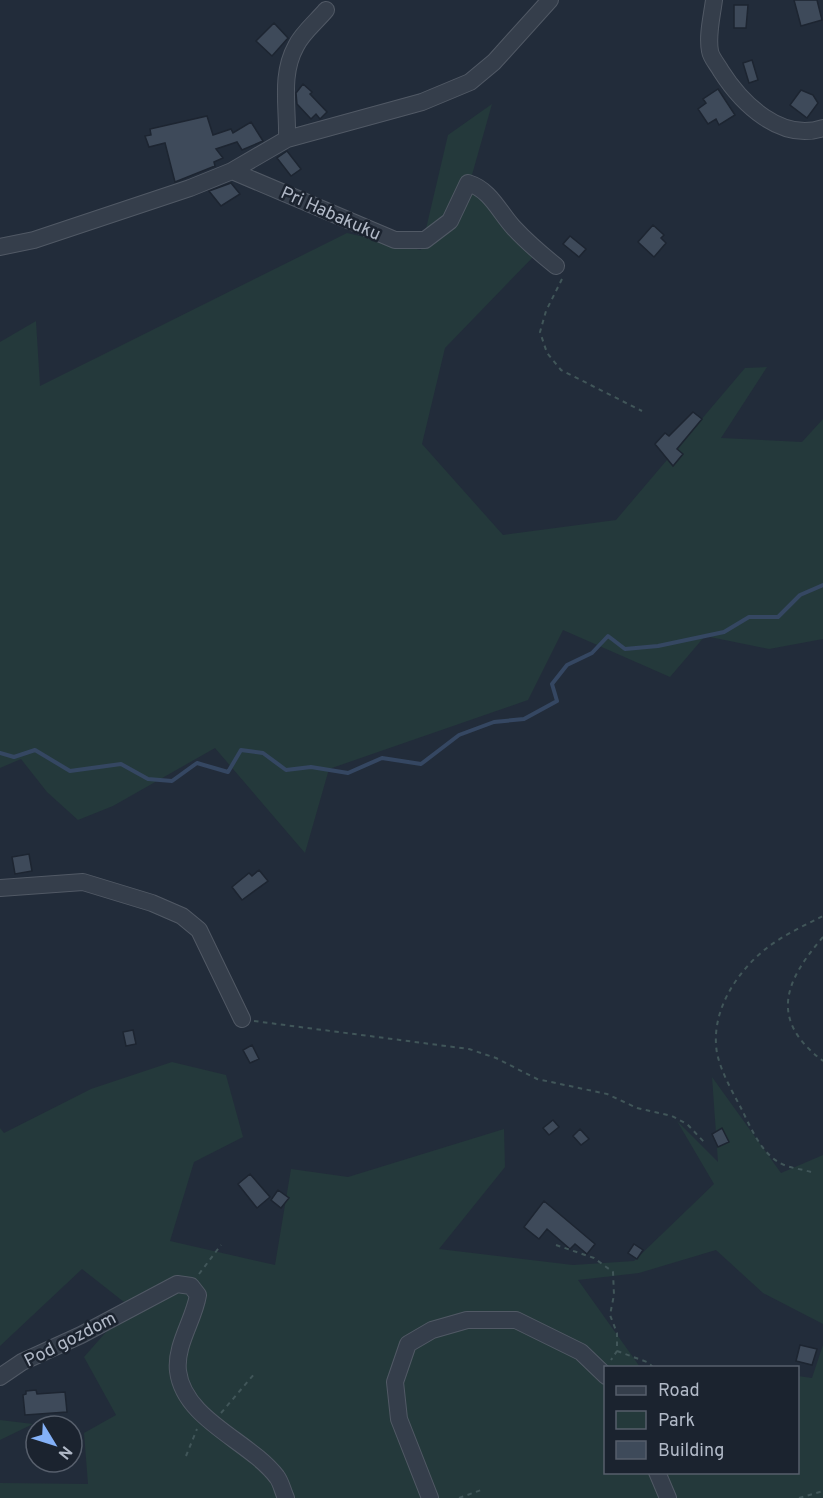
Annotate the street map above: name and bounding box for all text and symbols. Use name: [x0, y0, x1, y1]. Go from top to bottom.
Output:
street label: Pri Habakuku: [277, 182, 384, 247]
street label: Pod gozdom: [21, 1307, 121, 1373]
legend: [604, 1366, 799, 1474]
text: Road: [658, 1380, 700, 1403]
text: Park: [658, 1410, 695, 1433]
north arrow: [24, 1414, 84, 1474]
text: Building: [658, 1440, 724, 1463]
text: N: [53, 1441, 76, 1463]

